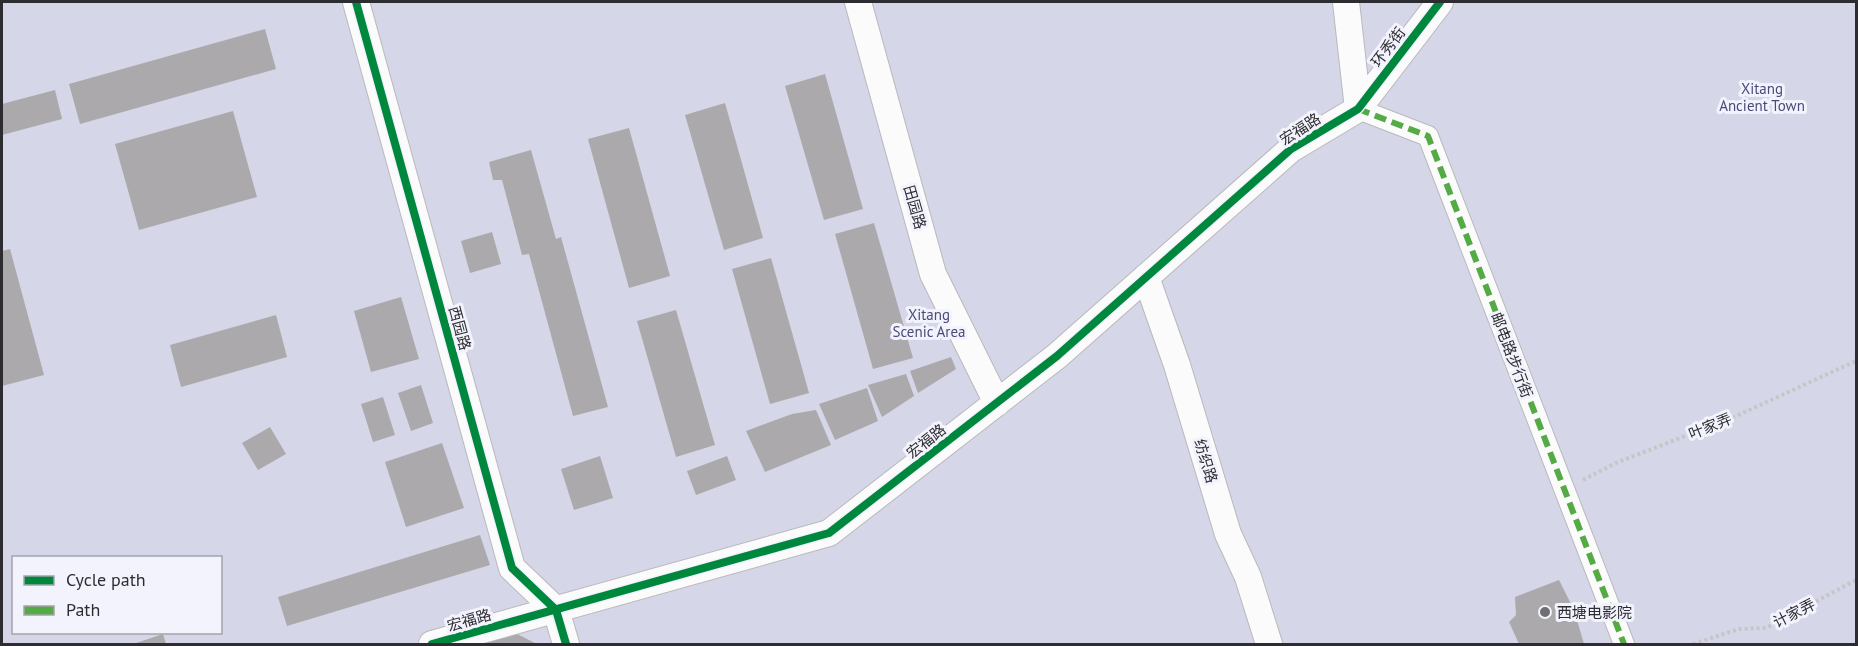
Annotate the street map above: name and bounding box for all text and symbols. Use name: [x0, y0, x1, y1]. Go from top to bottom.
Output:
street label: 环秀街: [1367, 23, 1409, 71]
park label: Xitang Ancient Town: [1719, 79, 1805, 115]
street label: 宏福路: [1276, 109, 1324, 149]
street label: 田园路: [900, 183, 930, 231]
street label: 西园路: [445, 304, 475, 352]
park label: Xitang Scenic Area: [892, 305, 966, 341]
street label: 邮电路步行街: [1487, 310, 1537, 400]
street label: 叶家弄: [1686, 409, 1734, 443]
street label: 宏福路: [902, 420, 950, 462]
street label: 纺织路: [1190, 437, 1222, 485]
legend: [12, 556, 222, 634]
text: Cycle path: [66, 568, 146, 591]
street label: 计家弄: [1770, 594, 1818, 632]
text: Path: [66, 598, 100, 621]
place label: 西塘电影院: [1557, 603, 1632, 622]
street label: 宏福路: [445, 605, 493, 635]
marker: 西塘电影院: [1538, 605, 1552, 619]

